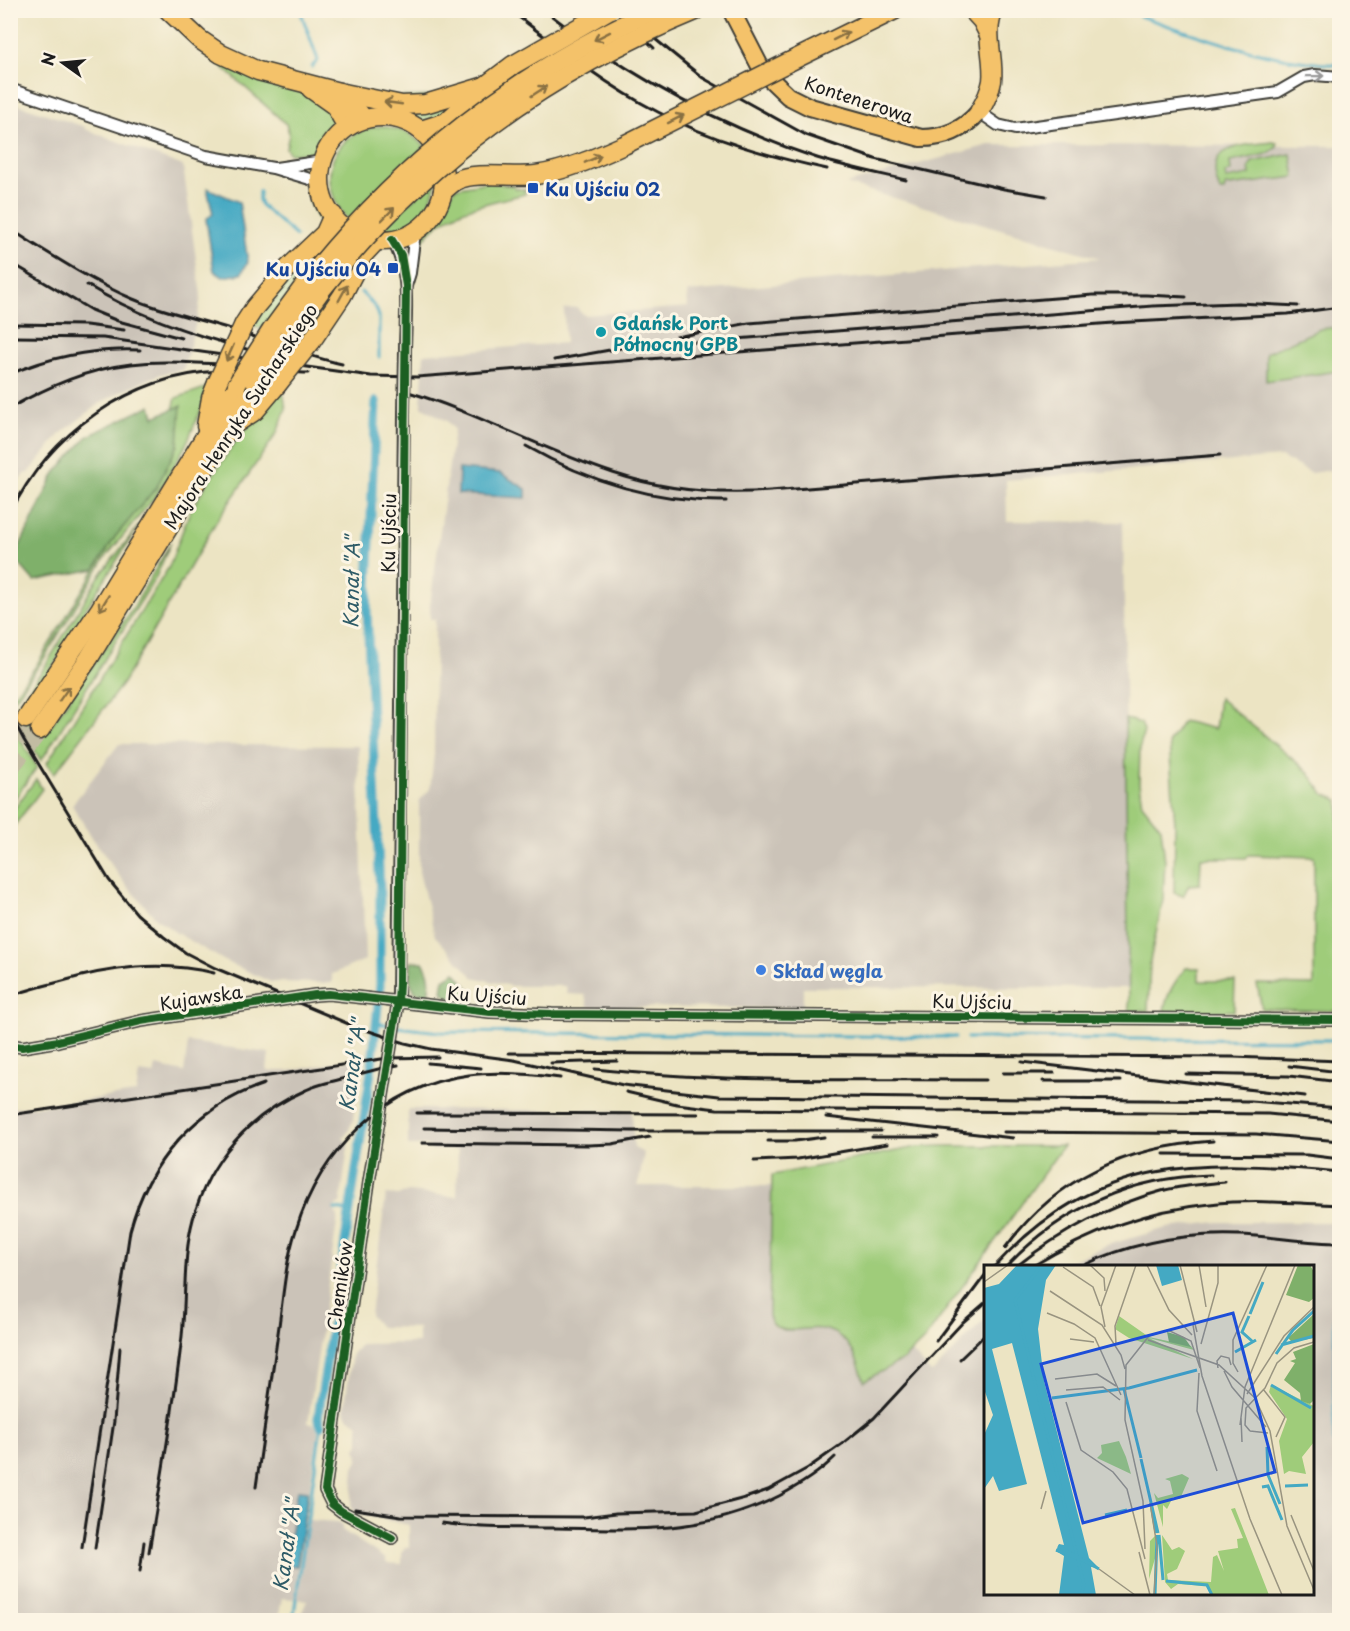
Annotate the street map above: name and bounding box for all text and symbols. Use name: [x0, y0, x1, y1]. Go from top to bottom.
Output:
one-way arrow: [832, 30, 850, 41]
one-way arrow: [594, 31, 612, 42]
north arrow: [33, 33, 93, 93]
text: N: [34, 50, 61, 68]
street label: Kontenerowa: [801, 69, 918, 130]
one-way arrow: [1305, 71, 1325, 82]
one-way arrow: [530, 85, 547, 97]
one-way arrow: [384, 98, 403, 109]
one-way arrow: [667, 112, 685, 124]
one-way arrow: [584, 153, 602, 164]
place label: Ku Ujściu 02: [545, 175, 661, 202]
marker: Ku Ujściu 02: [526, 181, 540, 195]
one-way arrow: [381, 206, 395, 221]
place label: Ku Ujściu 04: [265, 255, 381, 282]
marker: Ku Ujściu 04: [386, 261, 400, 275]
one-way arrow: [337, 285, 349, 302]
street label: Majora Henryka Sucharskiego: [157, 298, 323, 534]
place label: Gdańsk Port Północny GPB: [613, 309, 738, 357]
marker: Gdańsk Port Północny GPB: [594, 325, 608, 339]
one-way arrow: [224, 344, 235, 362]
street label: Ku Ujściu: [374, 493, 402, 573]
water label: Kanał "A": [335, 533, 367, 629]
one-way arrow: [97, 594, 109, 611]
one-way arrow: [58, 686, 70, 703]
place label: Skład węgla: [773, 957, 883, 984]
marker: Skład węgla: [754, 963, 768, 977]
street label: Kujawska: [158, 977, 245, 1017]
street label: Ku Ujściu: [446, 979, 528, 1011]
street label: Ku Ujściu: [932, 987, 1012, 1015]
water label: Kanał "A": [331, 1014, 374, 1113]
street label: Chemików: [319, 1239, 359, 1332]
inset map: [984, 1265, 1314, 1595]
water label: Kanał "A": [265, 1494, 308, 1593]

